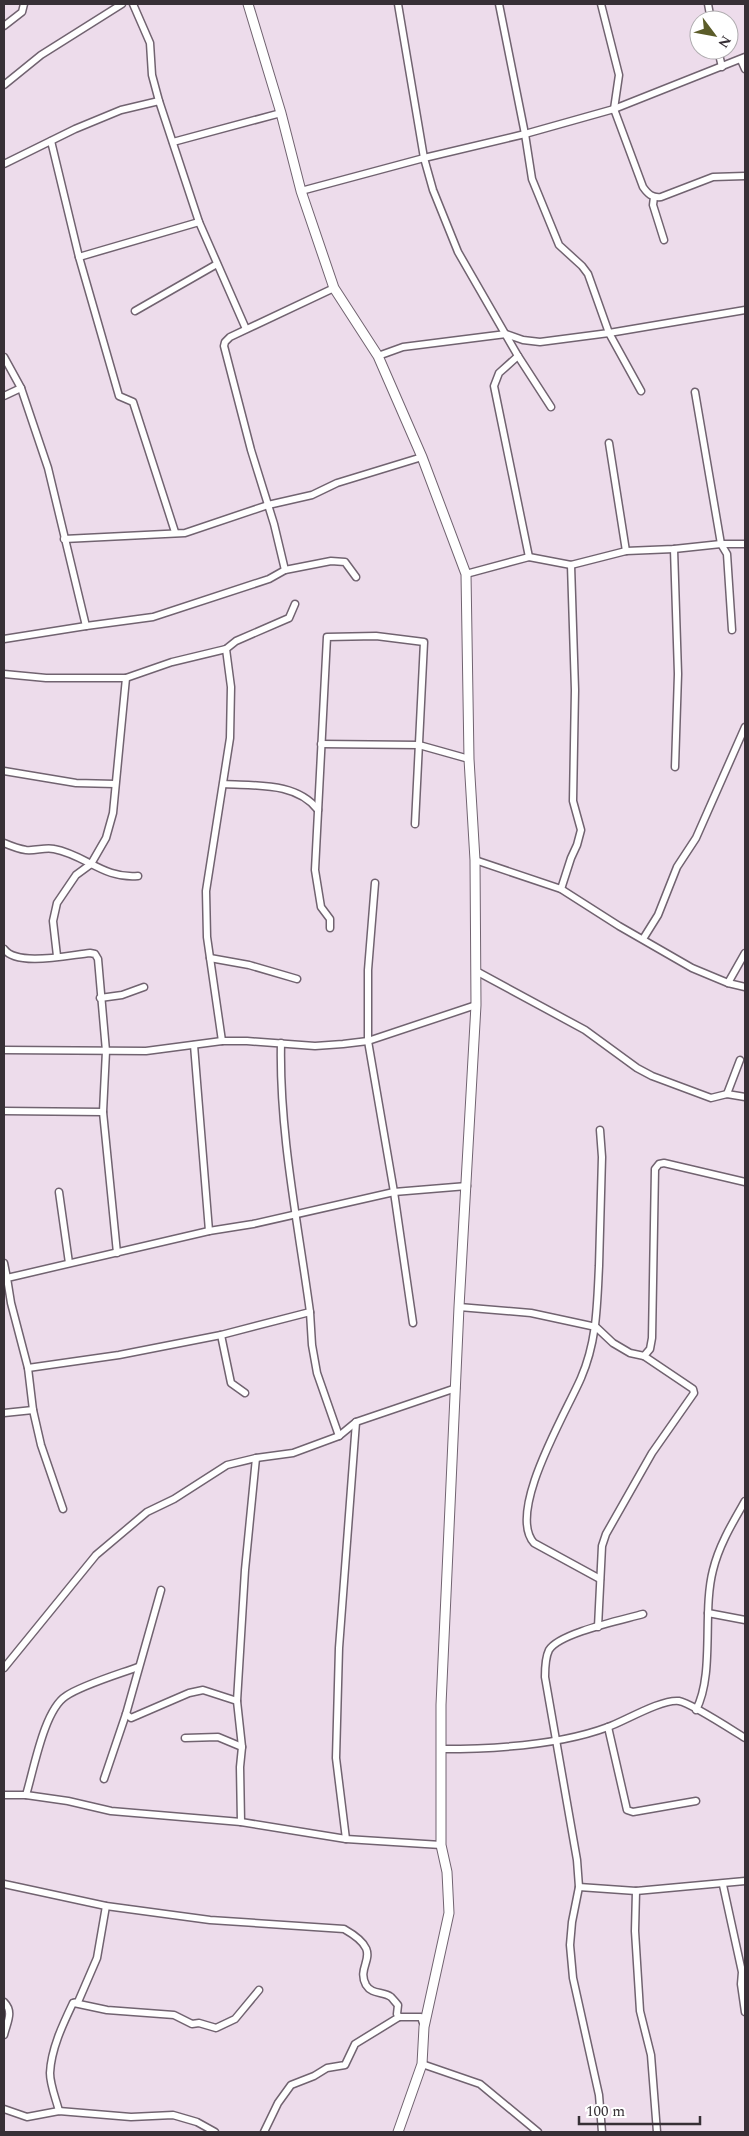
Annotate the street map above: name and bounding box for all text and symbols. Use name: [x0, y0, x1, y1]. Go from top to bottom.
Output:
north arrow: [689, 10, 739, 60]
text: N: [713, 31, 737, 52]
scale bar: [579, 2094, 700, 2126]
text: 100 m: [586, 2100, 625, 2123]

